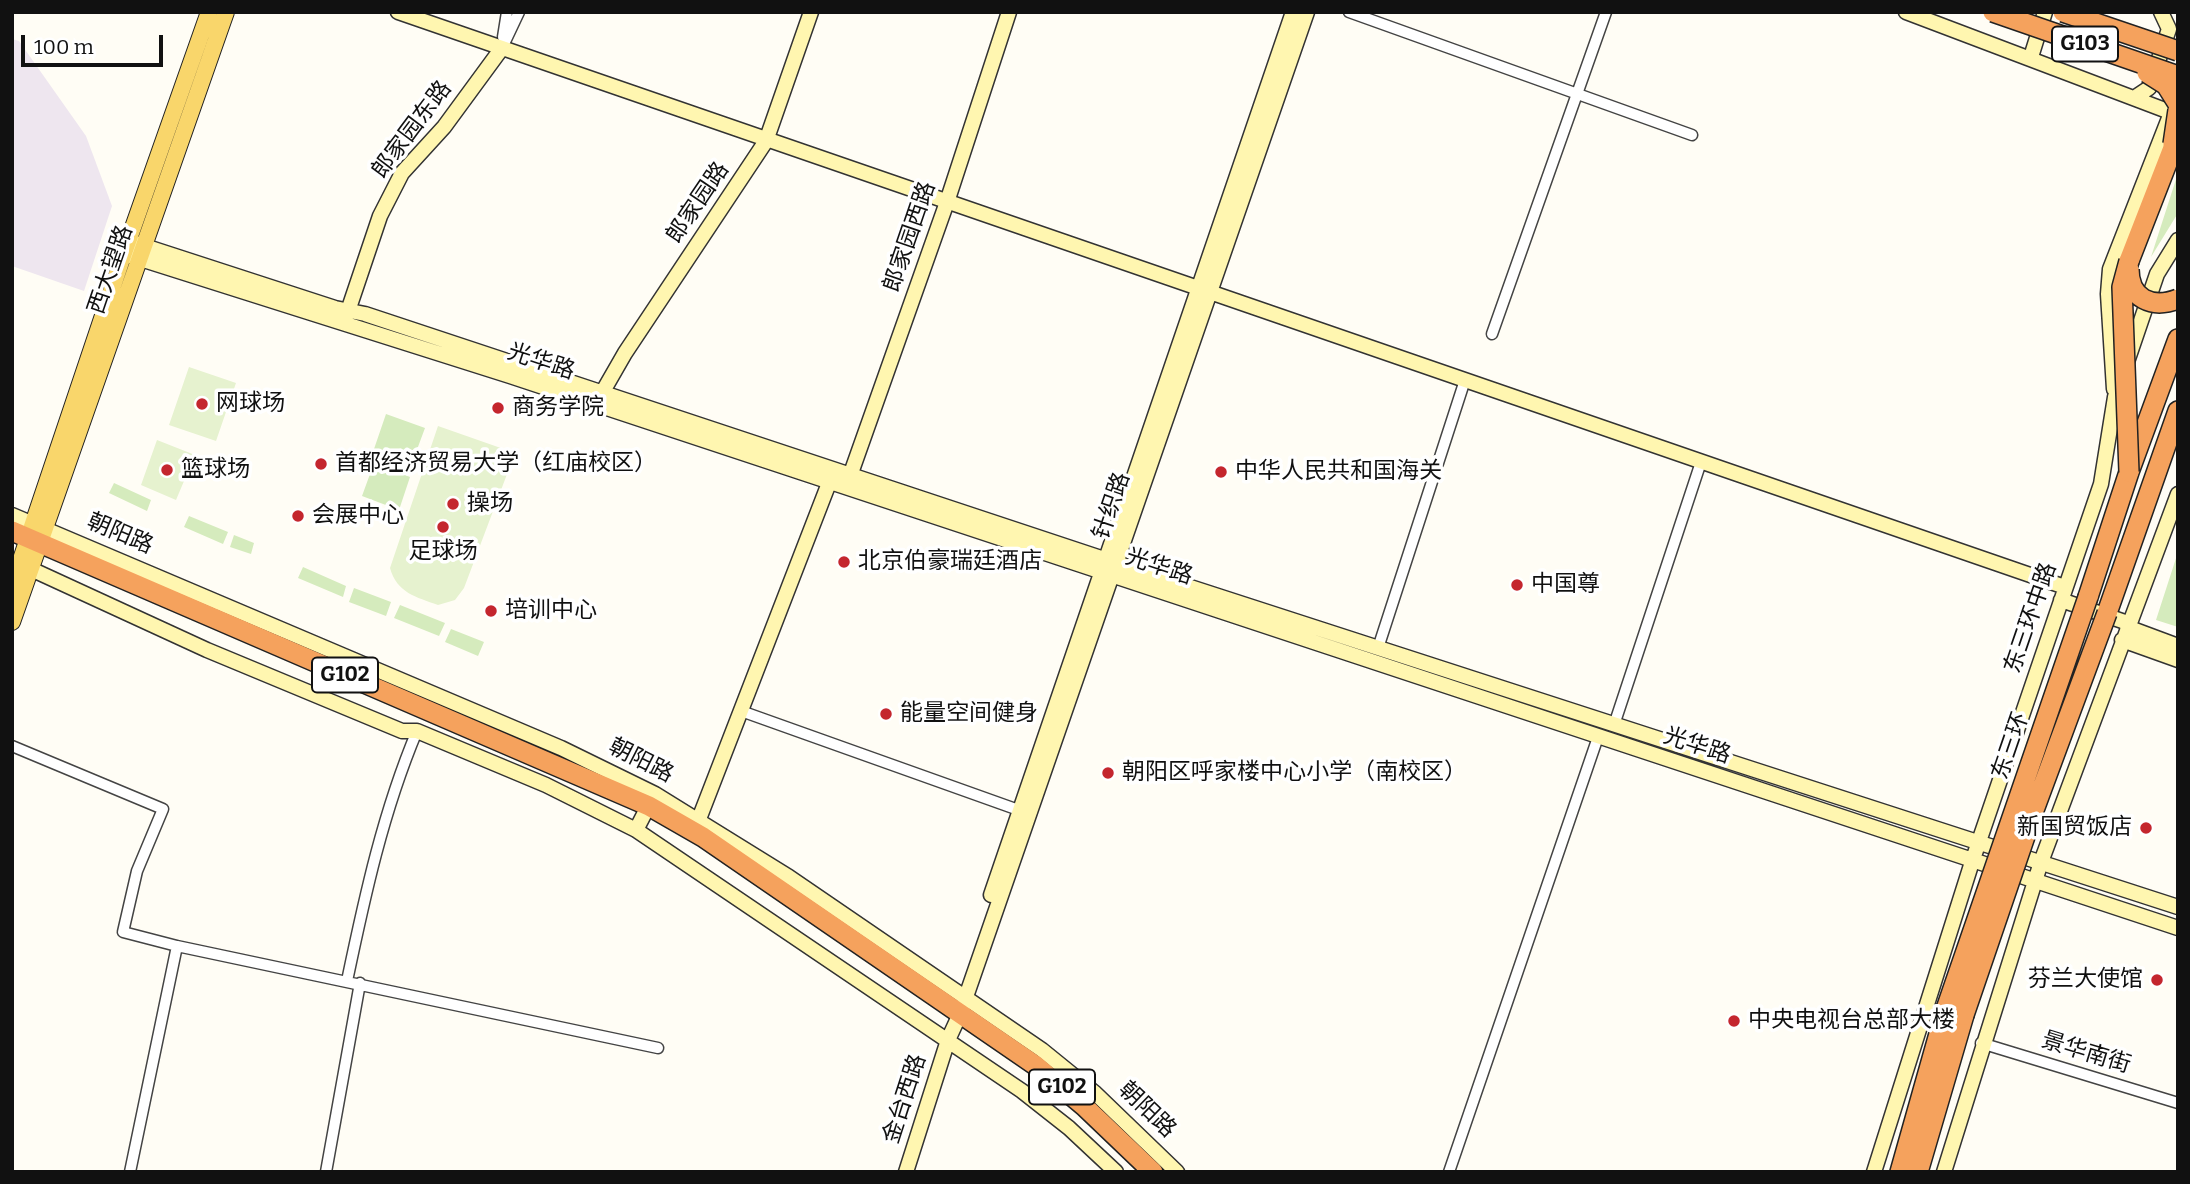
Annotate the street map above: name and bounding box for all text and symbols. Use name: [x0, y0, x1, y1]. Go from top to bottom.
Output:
scale bar: [24, 21, 166, 65]
road number: G103: [2052, 26, 2118, 61]
text: 100 m: [34, 34, 94, 60]
street label: 郎家园东路: [366, 76, 458, 184]
street label: 郎家园路: [661, 157, 735, 249]
street label: 郎家园西路: [878, 178, 942, 296]
street label: 西大望路: [83, 222, 139, 318]
street label: 光华路: [504, 338, 578, 386]
place label: 网球场: [216, 390, 285, 418]
place label: 商务学院: [512, 394, 604, 422]
marker: 网球场: [194, 396, 210, 412]
marker: 商务学院: [490, 400, 506, 416]
place label: 首都经济贸易大学（红庙校区）: [335, 450, 657, 478]
place label: 篮球场: [181, 456, 250, 484]
marker: 首都经济贸易大学（红庙校区）: [313, 456, 329, 472]
place label: 中华人民共和国海关: [1235, 458, 1442, 486]
marker: 篮球场: [159, 462, 175, 478]
marker: 中华人民共和国海关: [1213, 464, 1229, 480]
street label: 针织路: [1088, 469, 1136, 543]
place label: 操场: [467, 490, 513, 518]
marker: 操场: [445, 496, 461, 512]
place label: 会展中心: [312, 502, 404, 530]
street label: 朝阳路: [83, 508, 157, 560]
marker: 会展中心: [290, 508, 306, 524]
marker: 足球场: [435, 519, 451, 535]
place label: 足球场: [409, 538, 477, 566]
street label: 光华路: [1122, 543, 1196, 591]
place label: 北京伯豪瑞廷酒店: [858, 548, 1042, 576]
marker: 北京伯豪瑞廷酒店: [836, 554, 852, 570]
street label: 东三环中路: [1999, 559, 2063, 677]
place label: 中国尊: [1531, 571, 1600, 599]
marker: 中国尊: [1509, 577, 1525, 593]
place label: 培训中心: [505, 597, 597, 625]
marker: 培训中心: [483, 603, 499, 619]
road number: G102: [312, 658, 378, 692]
place label: 能量空间健身: [900, 700, 1038, 728]
marker: 能量空间健身: [878, 706, 894, 722]
street label: 东三环: [1987, 709, 2035, 783]
street label: 光华路: [1660, 722, 1734, 770]
street label: 朝阳路: [604, 733, 678, 789]
place label: 朝阳区呼家楼中心小学（南校区）: [1122, 759, 1467, 787]
marker: 朝阳区呼家楼中心小学（南校区）: [1100, 765, 1116, 781]
place label: 新国贸饭店: [2017, 814, 2132, 842]
marker: 新国贸饭店: [2138, 820, 2154, 836]
place label: 芬兰大使馆: [2028, 966, 2143, 994]
marker: 芬兰大使馆: [2149, 972, 2165, 988]
place label: 中央电视台总部大楼: [1748, 1007, 1955, 1035]
marker: 中央电视台总部大楼: [1726, 1013, 1742, 1029]
street label: 景华南街: [2038, 1026, 2134, 1080]
street label: 金台西路: [878, 1051, 932, 1147]
road number: G102: [1029, 1070, 1095, 1104]
street label: 朝阳路: [1113, 1076, 1181, 1144]

